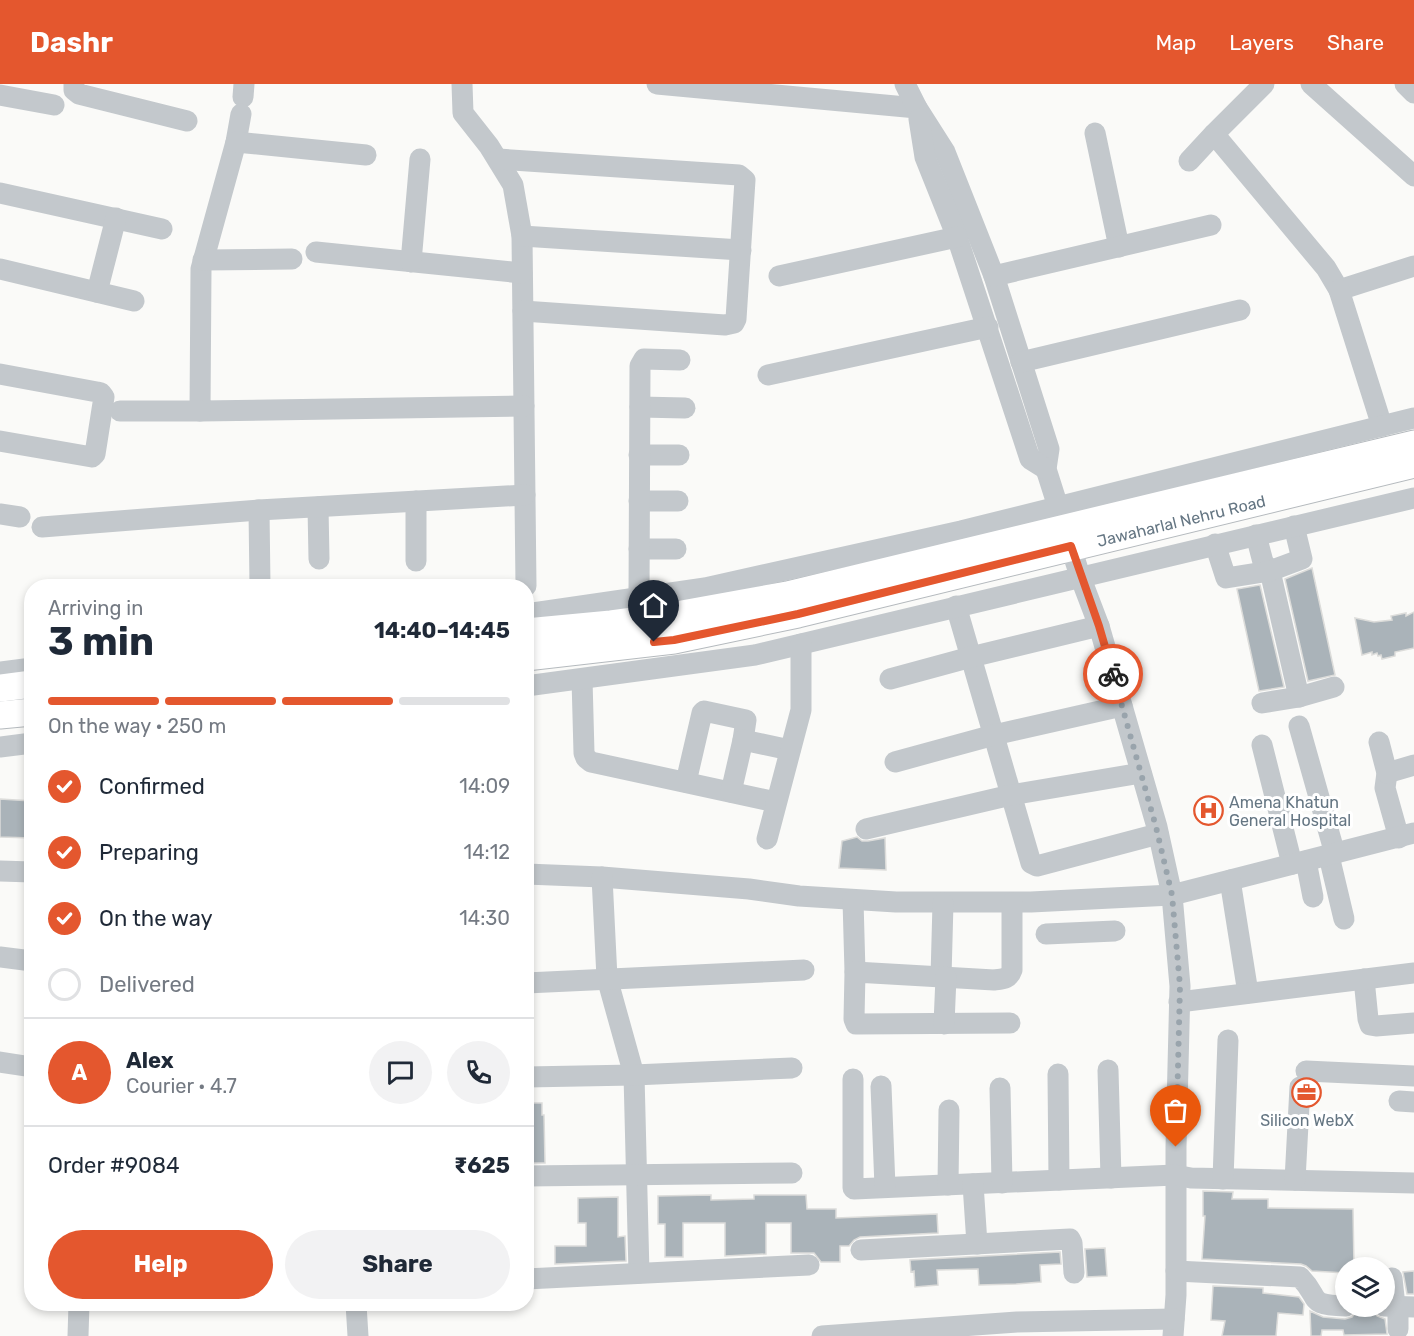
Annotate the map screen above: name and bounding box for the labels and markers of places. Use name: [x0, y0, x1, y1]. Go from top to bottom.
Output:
pin: [628, 580, 679, 642]
place label: Amena Khatun General Hospital: [1229, 793, 1351, 830]
hospital icon: Amena Khatun General Hospital: [1192, 795, 1224, 827]
office icon: Silicon WebX: [1291, 1076, 1323, 1108]
pin: [1150, 1085, 1201, 1147]
place label: Silicon WebX: [1260, 1111, 1354, 1130]

